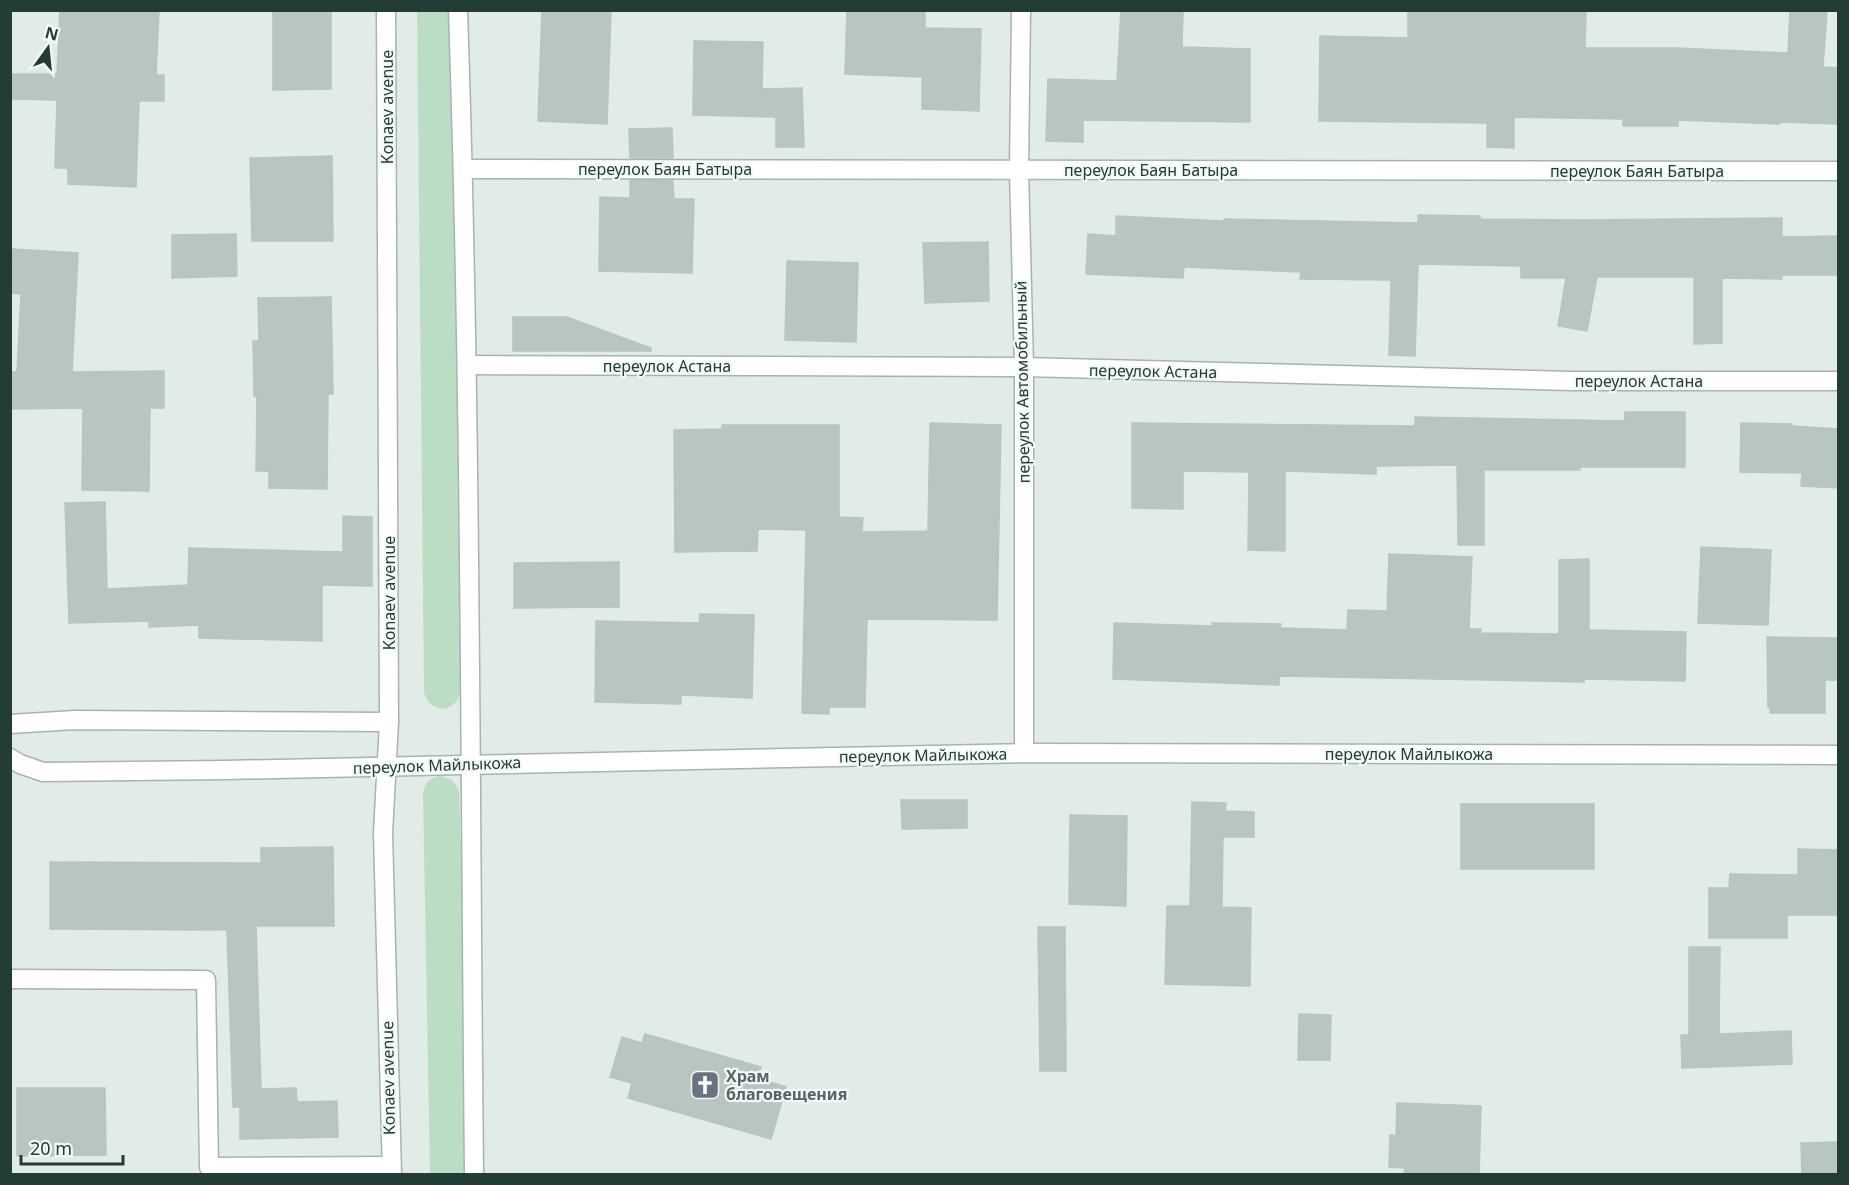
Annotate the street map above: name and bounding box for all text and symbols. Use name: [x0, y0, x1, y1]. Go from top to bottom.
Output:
north arrow: [18, 18, 78, 78]
text: N: [43, 21, 61, 46]
street label: Konaev avenue: [376, 50, 398, 164]
street label: переулок Баян Батыра: [578, 158, 752, 180]
street label: переулок Баян Батыра: [1064, 159, 1238, 181]
street label: переулок Баян Батыра: [1550, 160, 1724, 182]
street label: переулок Автомобильный: [1009, 281, 1035, 483]
street label: переулок Астана: [603, 355, 731, 377]
street label: переулок Астана: [1089, 359, 1217, 383]
street label: переулок Астана: [1575, 370, 1703, 392]
street label: Konaev avenue: [378, 536, 400, 650]
street label: переулок Майлыкожа: [839, 743, 1007, 767]
street label: переулок Майлыкожа: [1325, 743, 1493, 765]
street label: переулок Майлыкожа: [352, 751, 522, 779]
street label: Konaev avenue: [376, 1021, 400, 1135]
place label: Храм благовещения: [726, 1065, 847, 1105]
church icon: Храм благовещения: [689, 1069, 721, 1101]
scale bar: [21, 1128, 123, 1166]
text: 20 m: [30, 1136, 72, 1160]

